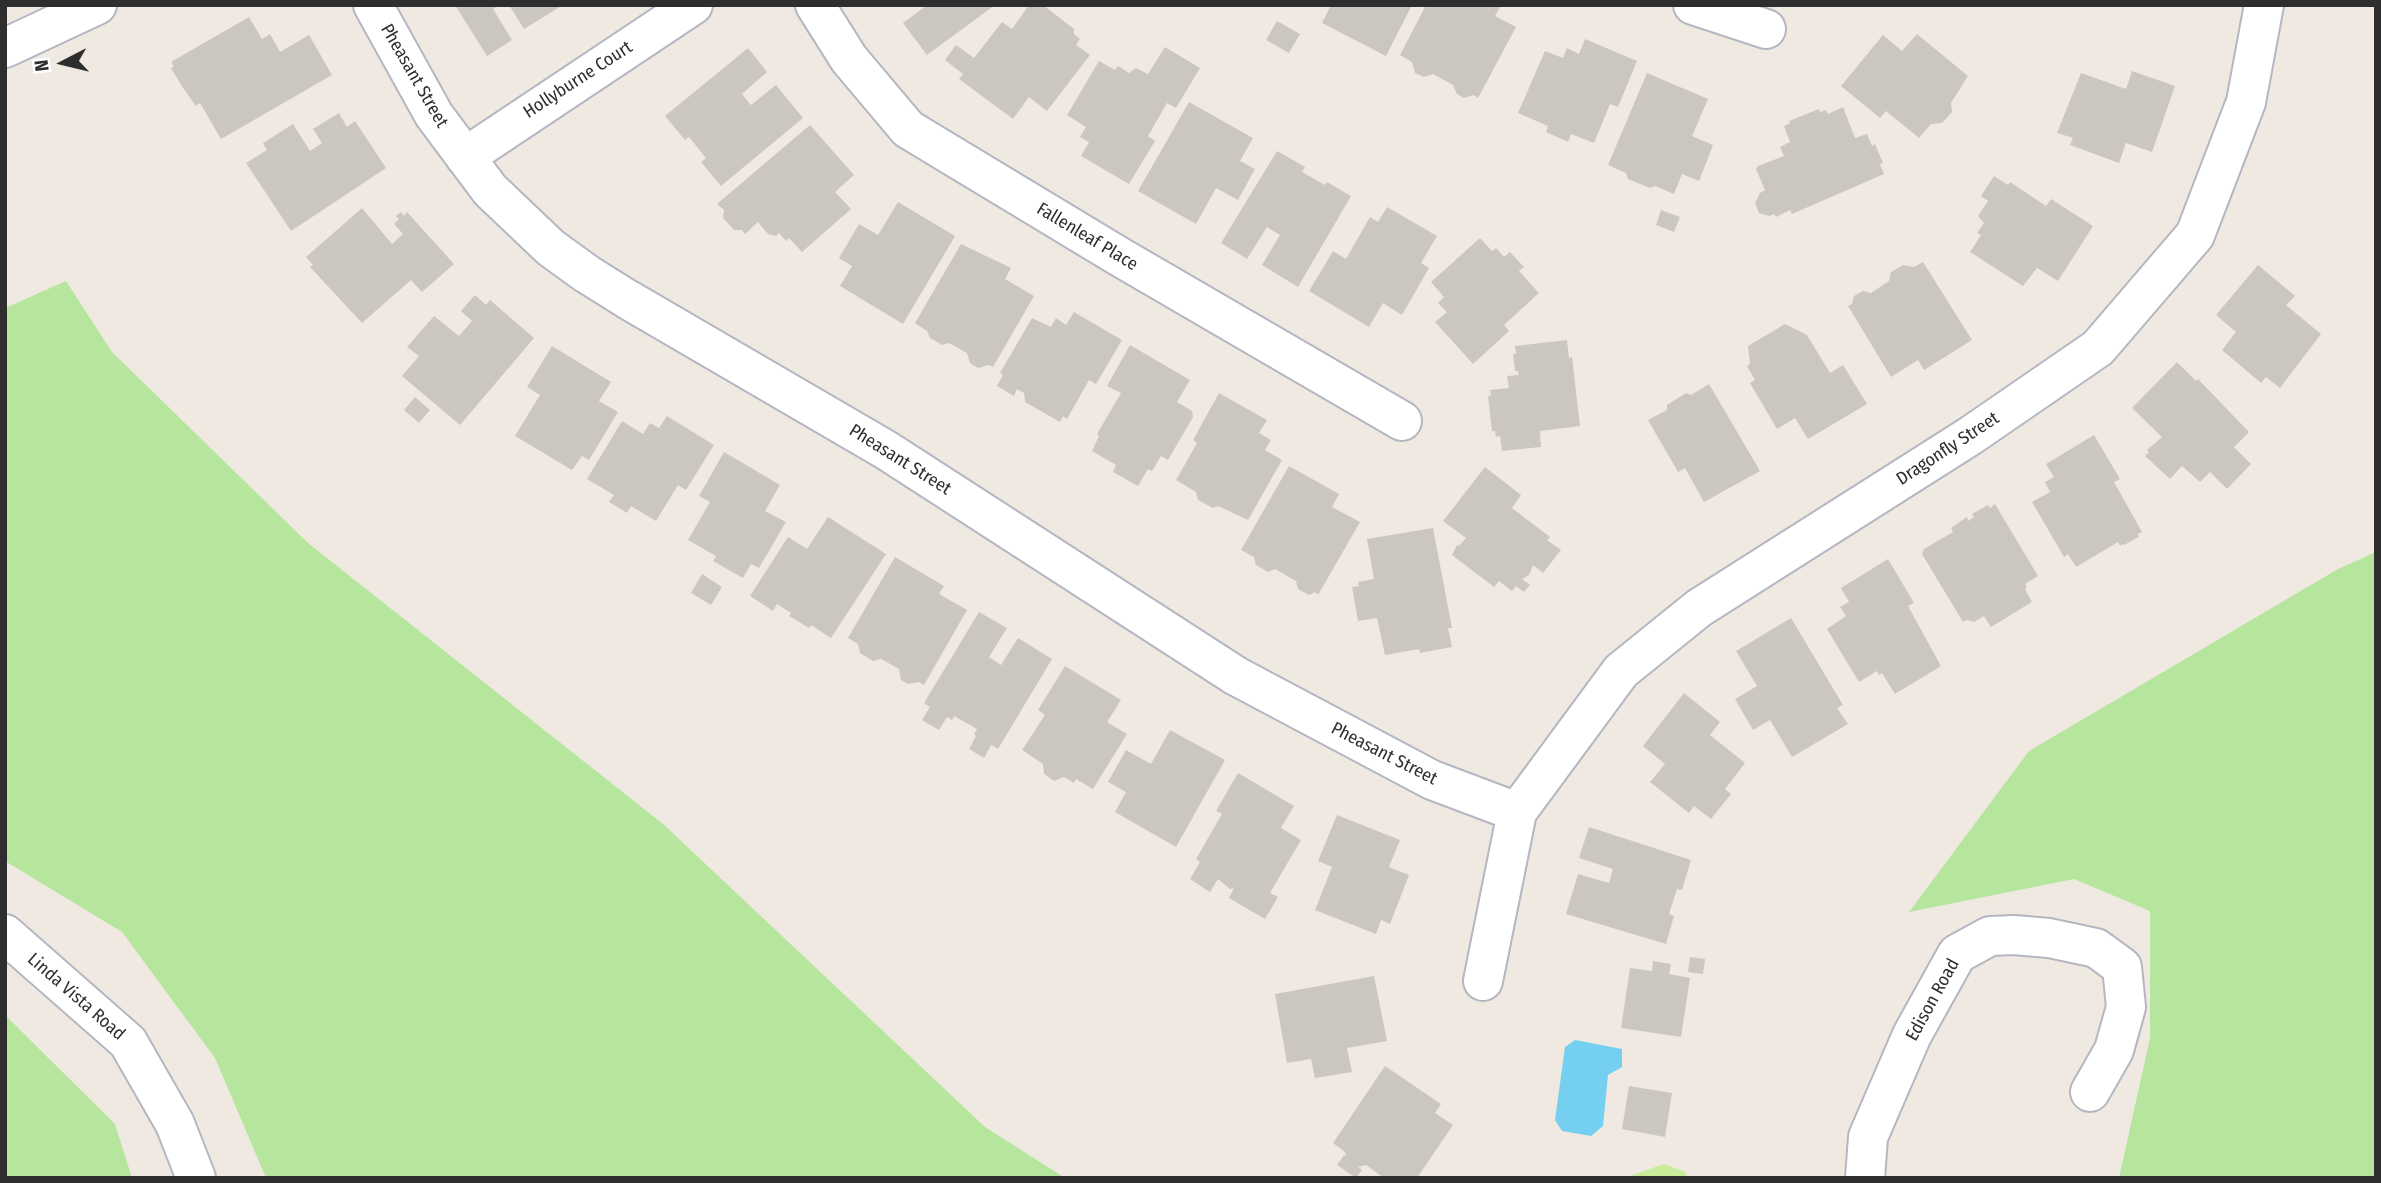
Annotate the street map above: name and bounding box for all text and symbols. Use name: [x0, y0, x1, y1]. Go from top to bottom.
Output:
street label: Pheasant Street: [376, 20, 452, 132]
north arrow: [28, 28, 98, 98]
street label: Hollyburne Court: [520, 37, 636, 123]
text: N: [30, 59, 54, 73]
street label: Fallenleaf Place: [1033, 198, 1141, 276]
street label: Dragonfly Street: [1893, 408, 2003, 490]
street label: Pheasant Street: [845, 420, 955, 500]
street label: Pheasant Street: [1327, 718, 1441, 790]
street label: Linda Vista Road: [23, 949, 129, 1045]
street label: Edison Road: [1902, 955, 1964, 1045]

